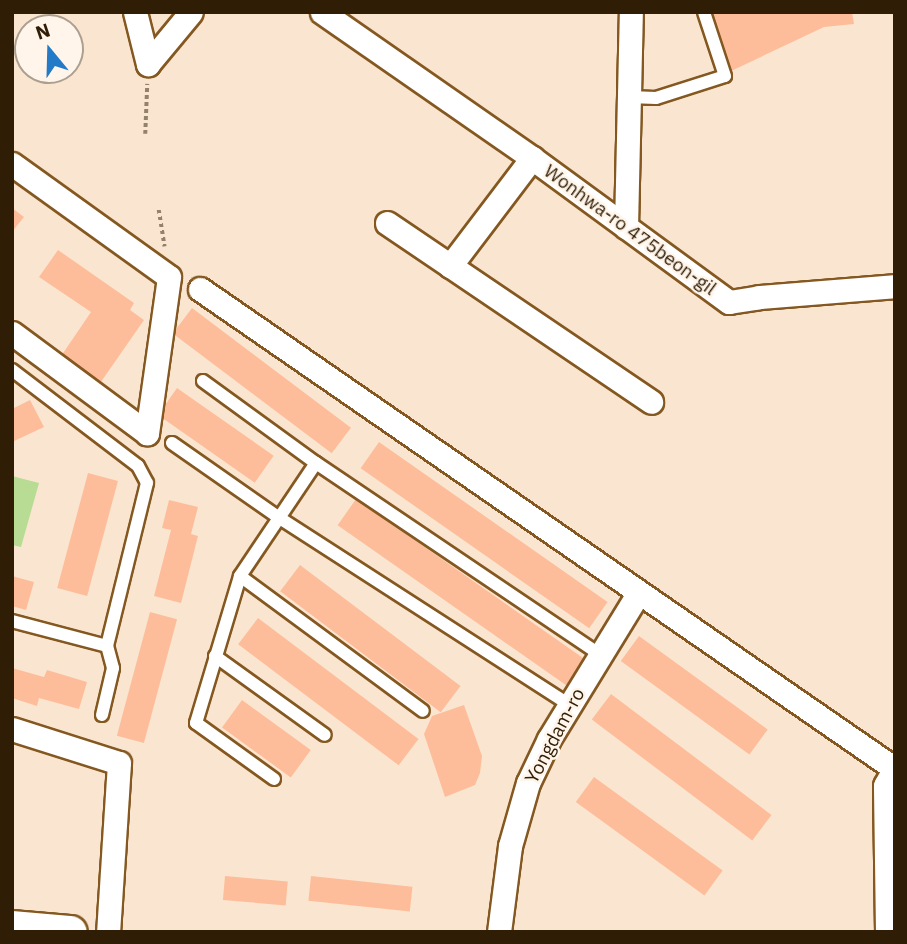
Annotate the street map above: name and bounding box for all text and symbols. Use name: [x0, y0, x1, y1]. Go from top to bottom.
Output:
north arrow: [14, 14, 84, 84]
text: N: [32, 17, 53, 45]
street label: Wonhwa-ro 475beon-gil: [539, 160, 721, 300]
street label: Yongdam-ro: [520, 685, 590, 787]

